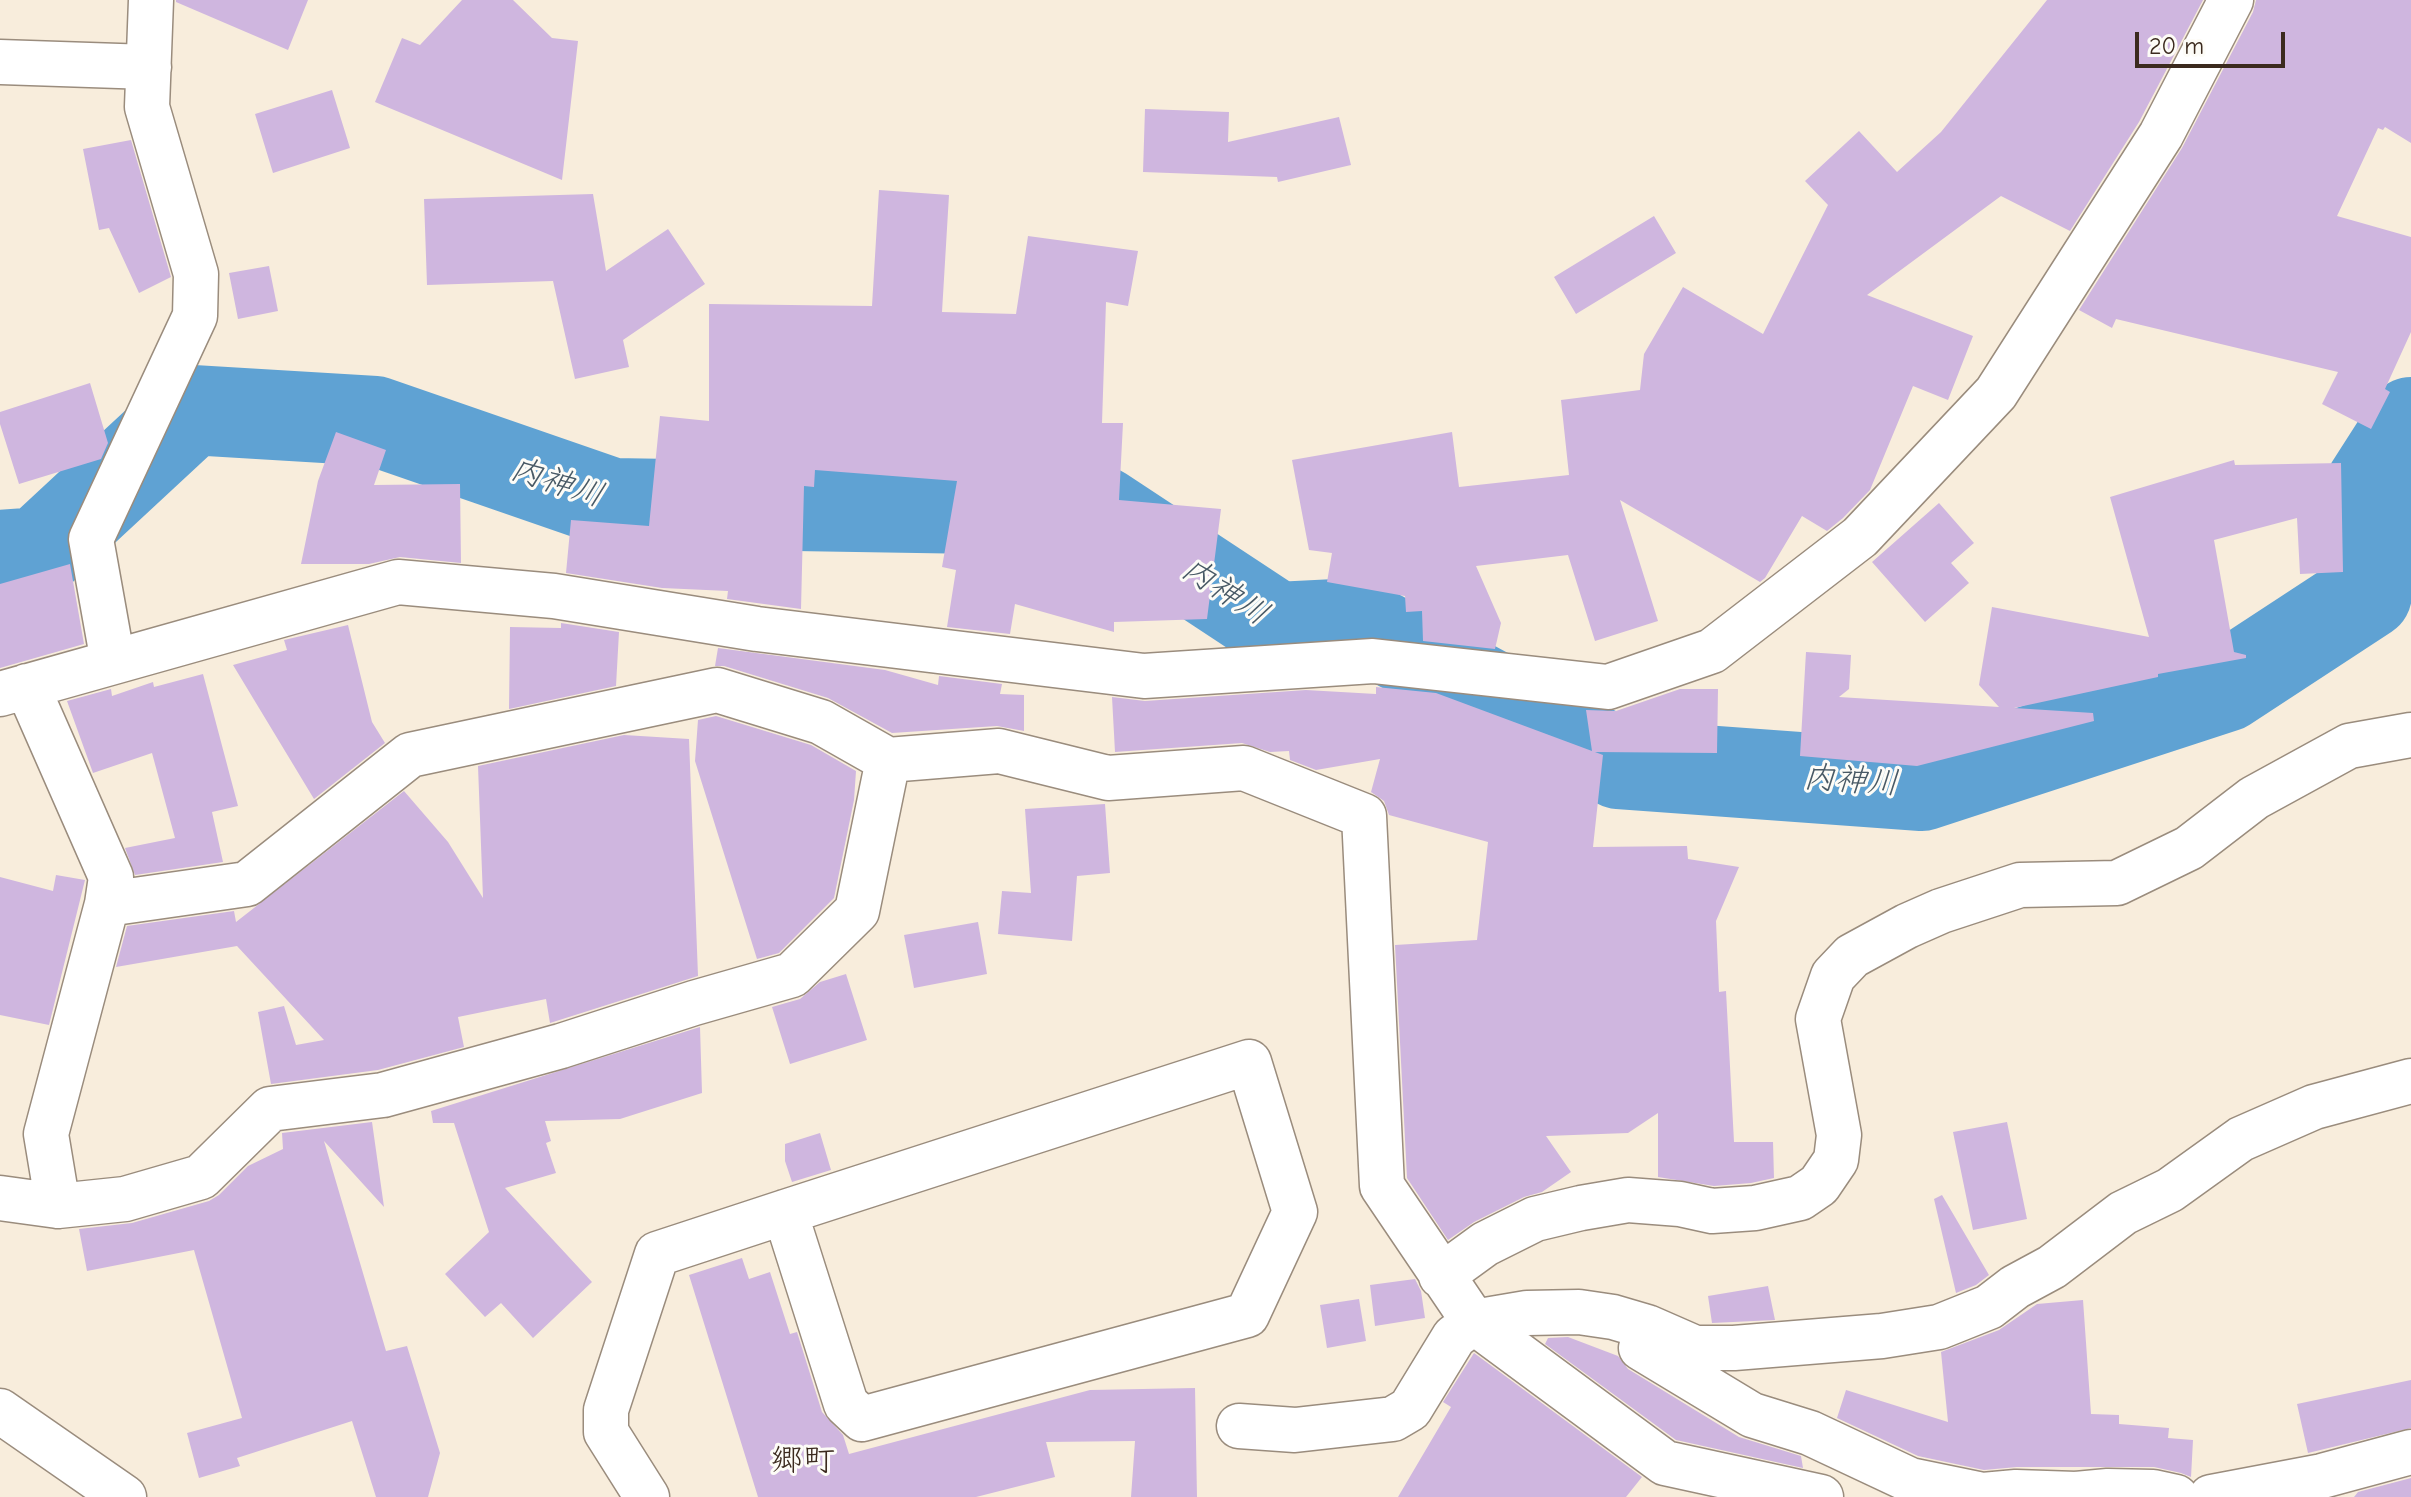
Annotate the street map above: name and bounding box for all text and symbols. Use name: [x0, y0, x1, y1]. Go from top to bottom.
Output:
scale bar: [2139, 16, 2289, 66]
text: 20 m: [2149, 32, 2204, 60]
water label: 内神川: [505, 450, 609, 516]
water label: 内神川: [1174, 550, 1276, 634]
water label: 内神川: [1802, 758, 1900, 804]
district label: 郷町: [771, 1442, 835, 1480]

